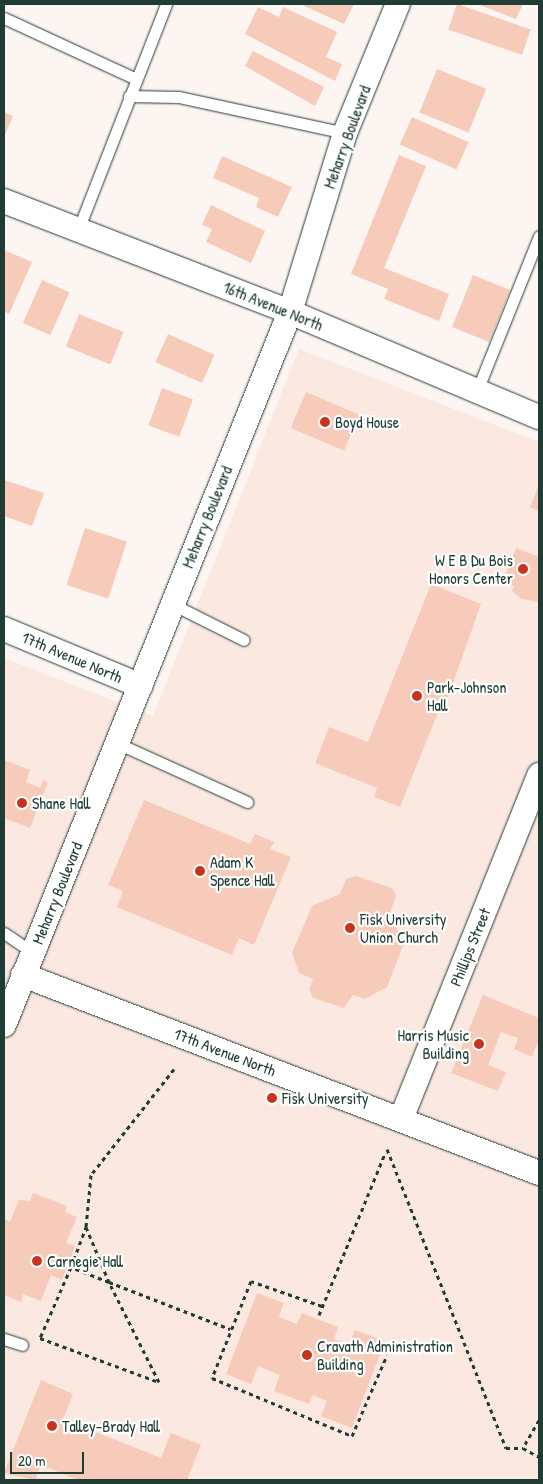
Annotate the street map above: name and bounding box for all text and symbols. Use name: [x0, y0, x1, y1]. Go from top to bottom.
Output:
street label: Meharry Boulevard: [319, 83, 375, 191]
street label: 16th Avenue North: [220, 277, 326, 335]
place label: Boyd House: [335, 412, 399, 432]
marker: Boyd House: [319, 416, 331, 428]
street label: Meharry Boulevard: [178, 463, 236, 571]
place label: W E B Du Bois Honors Center: [429, 550, 513, 588]
marker: W E B Du Bois Honors Center: [517, 563, 529, 575]
street label: 17th Avenue North: [19, 627, 125, 687]
place label: Park-Johnson Hall: [427, 677, 506, 715]
marker: Park-Johnson Hall: [411, 690, 423, 702]
place label: Shane Hall: [32, 793, 90, 813]
marker: Shane Hall: [16, 797, 28, 809]
street label: Meharry Boulevard: [28, 839, 86, 947]
place label: Adam K Spence Hall: [210, 852, 275, 890]
marker: Adam K Spence Hall: [194, 865, 206, 877]
street label: Phillips Street: [446, 905, 494, 989]
place label: Fisk University Union Church: [360, 909, 447, 947]
marker: Fisk University Union Church: [344, 922, 356, 934]
street label: 17th Avenue North: [172, 1024, 278, 1080]
place label: Harris Music Building: [398, 1025, 469, 1063]
marker: Harris Music Building: [473, 1038, 485, 1050]
place label: Fisk University: [282, 1088, 369, 1108]
marker: Fisk University: [266, 1092, 278, 1104]
place label: Carnegie Hall: [47, 1251, 123, 1271]
marker: Carnegie Hall: [31, 1255, 43, 1267]
place label: Cravath Administration Building: [317, 1336, 453, 1374]
marker: Cravath Administration Building: [301, 1349, 313, 1361]
place label: Talley-Brady Hall: [62, 1416, 160, 1436]
marker: Talley-Brady Hall: [46, 1420, 58, 1432]
scale bar: [12, 1442, 86, 1474]
text: 20 m: [18, 1450, 45, 1471]

